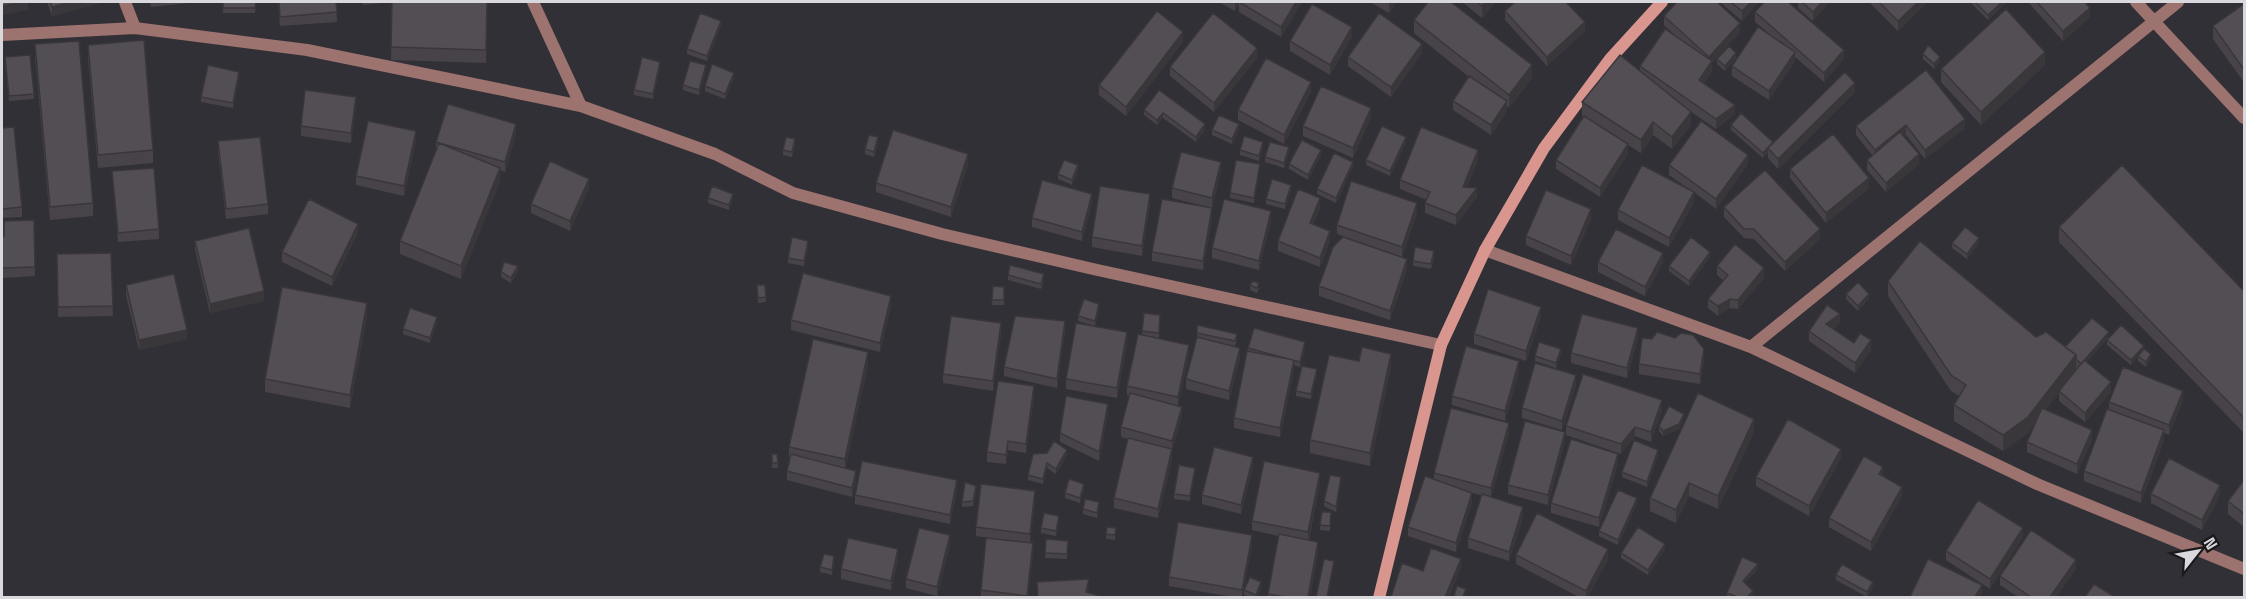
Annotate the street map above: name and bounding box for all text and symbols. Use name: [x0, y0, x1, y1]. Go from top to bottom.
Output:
north arrow: [2168, 521, 2228, 581]
text: N: [2199, 534, 2222, 554]

